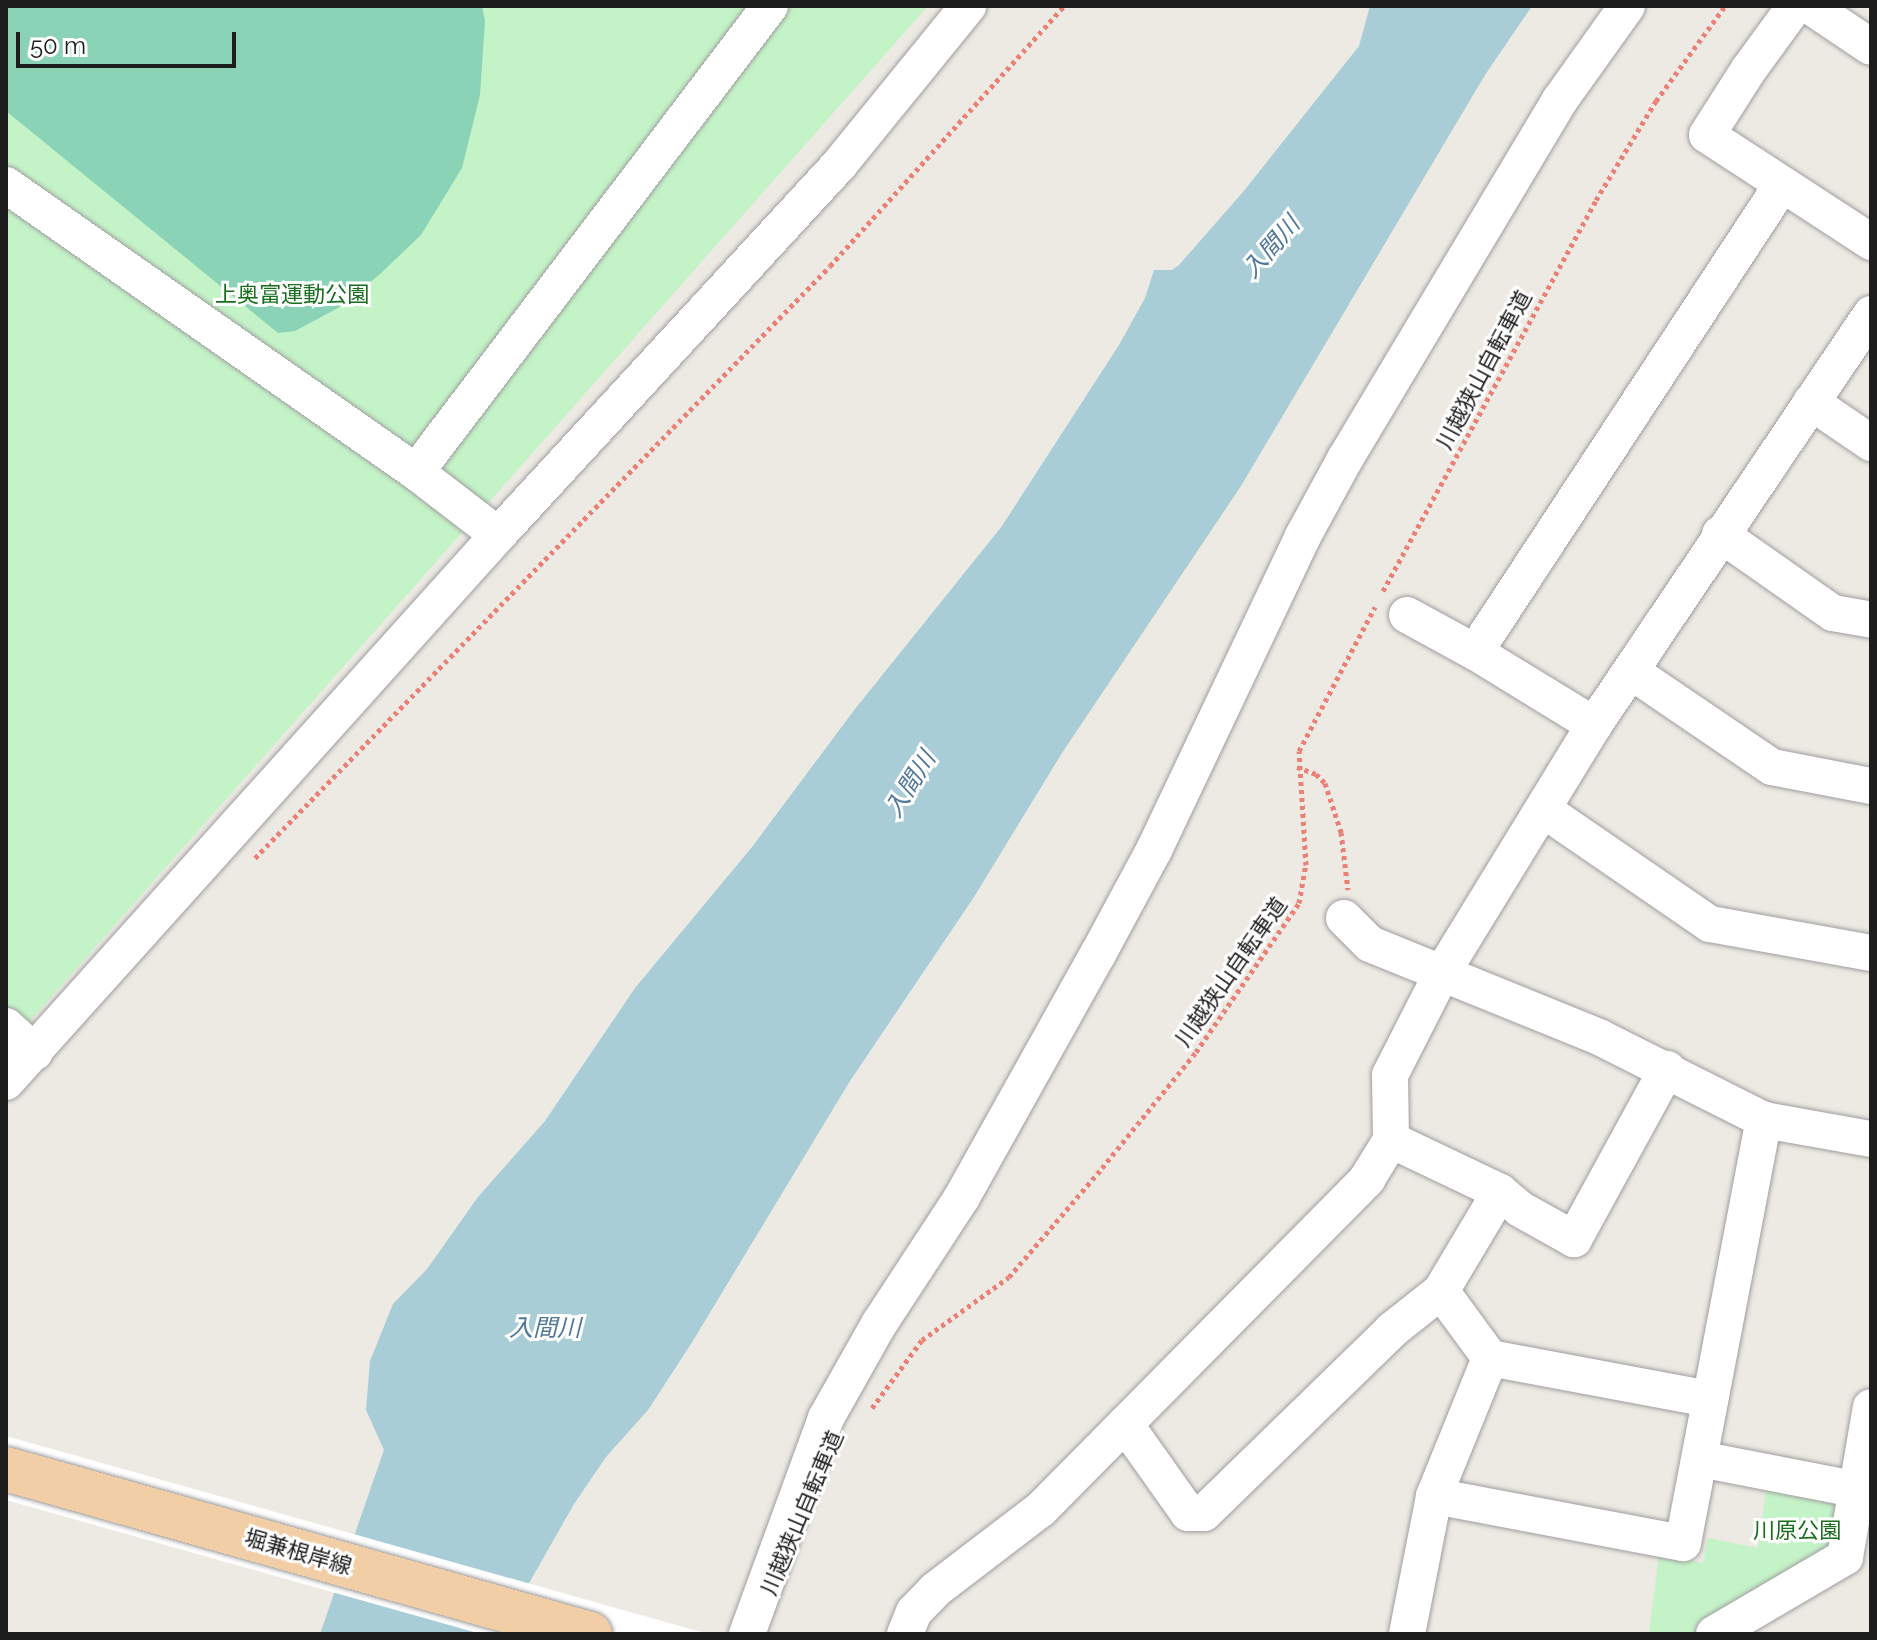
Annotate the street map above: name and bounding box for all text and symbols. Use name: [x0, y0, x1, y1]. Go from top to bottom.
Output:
scale bar: [20, 16, 240, 66]
text: 50 m: [30, 31, 86, 60]
water label: 入間川: [1237, 210, 1305, 284]
park label: 上奥富運動公園: [215, 282, 369, 308]
street label: 川越狭山自転車道: [1431, 286, 1537, 454]
water label: 入間川: [879, 746, 941, 822]
street label: 川越狭山自転車道: [1170, 892, 1292, 1052]
water label: 入間川: [509, 1314, 581, 1342]
street label: 川越狭山自転車道: [755, 1427, 849, 1599]
park label: 川原公園: [1753, 1518, 1841, 1544]
street label: 堀兼根岸線: [241, 1524, 355, 1580]

